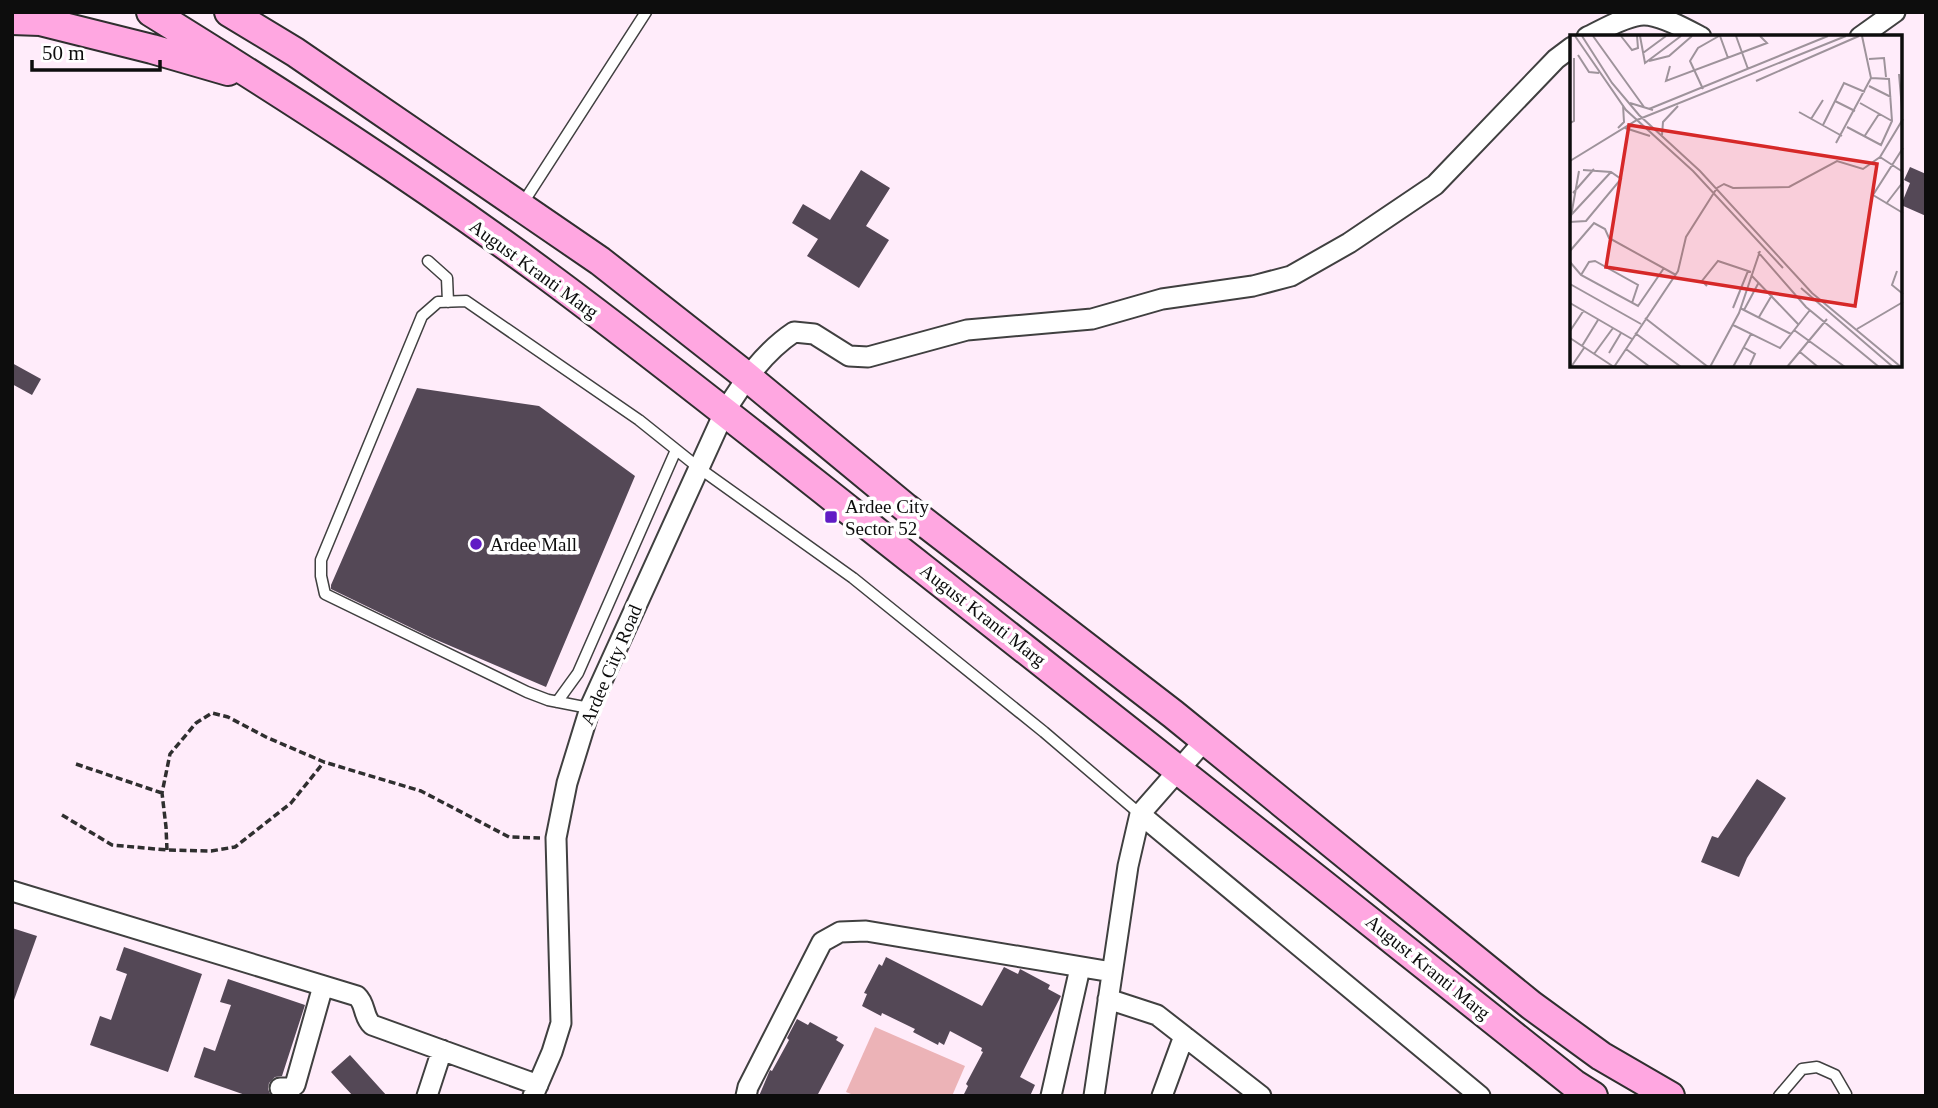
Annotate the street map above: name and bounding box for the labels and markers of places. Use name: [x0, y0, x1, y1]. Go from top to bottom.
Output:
place label: Ardee City Sector 52: [845, 496, 929, 539]
marker: Ardee City Sector 52: [823, 509, 839, 525]
place label: Ardee Mall: [490, 534, 577, 555]
marker: Ardee Mall: [468, 536, 484, 552]

